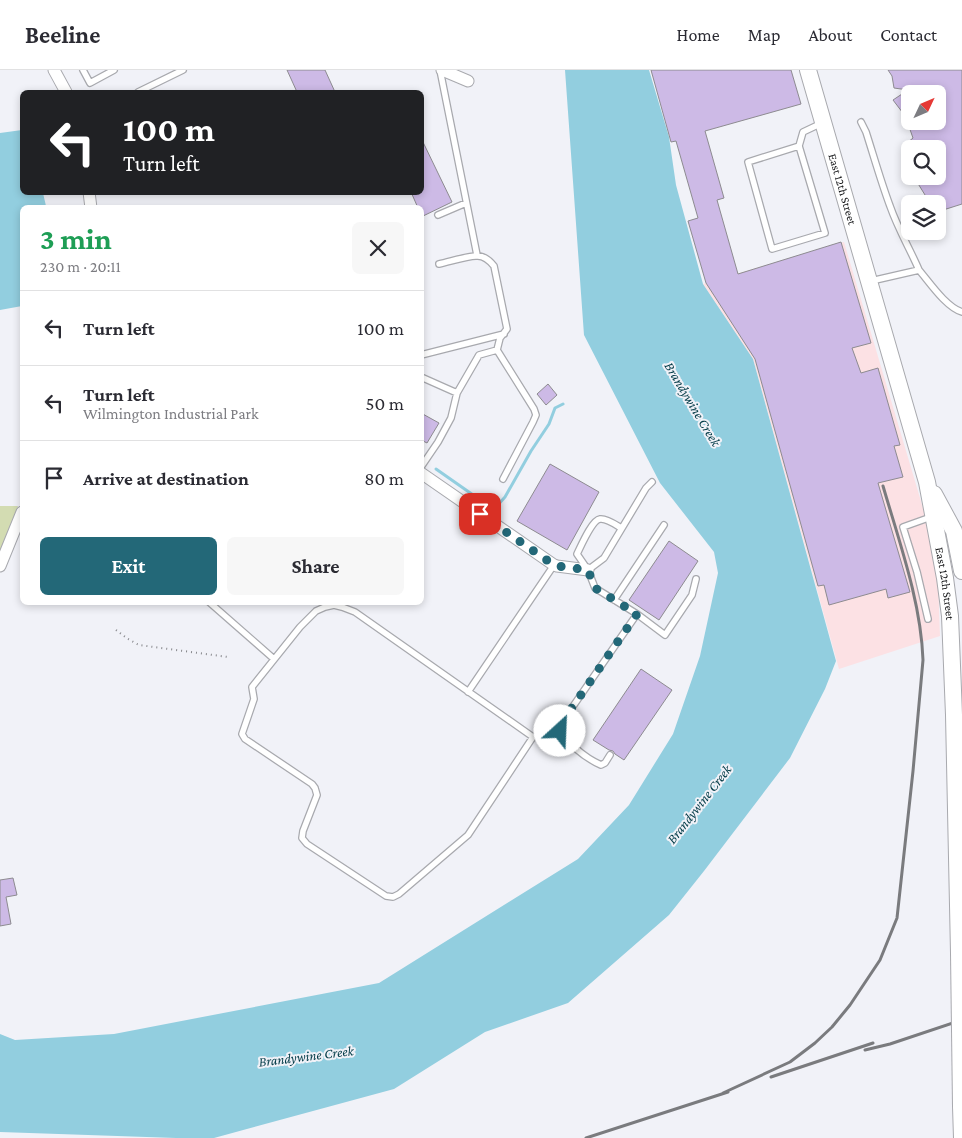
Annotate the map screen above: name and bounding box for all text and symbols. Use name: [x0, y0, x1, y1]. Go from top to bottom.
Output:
text: Beeline: [25, 21, 100, 48]
text: Home: [677, 25, 720, 45]
text: Map: [748, 25, 780, 45]
text: About: [808, 25, 852, 45]
text: Contact: [880, 25, 937, 45]
north arrow: [901, 85, 946, 130]
map controls: [901, 85, 946, 240]
icon: left: [40, 110, 105, 175]
text: 100 m: [123, 110, 215, 149]
button: search: [901, 140, 946, 185]
text: Turn left: [123, 151, 200, 176]
street label: East 12th Street: [825, 152, 860, 227]
button: layers: [901, 195, 946, 240]
text: 3 min: [40, 222, 112, 255]
button: close: [352, 222, 404, 274]
text: 230 m · 20:11: [40, 258, 121, 275]
icon: left: [40, 314, 68, 342]
text: Turn left: [83, 318, 155, 339]
text: 100 m: [357, 318, 404, 339]
water label: Brandywine Creek: [662, 359, 725, 450]
text: Turn left: [83, 384, 155, 405]
icon: left: [40, 389, 68, 417]
text: 50 m: [365, 393, 404, 414]
text: Wilmington Industrial Park: [83, 405, 259, 422]
icon: arrive: [40, 464, 68, 492]
text: Arrive at destination: [83, 468, 249, 489]
text: 80 m: [364, 468, 404, 489]
pin: [459, 493, 501, 535]
icon: arrive: [466, 500, 494, 528]
button: Exit: [40, 537, 217, 595]
button: Share: [227, 537, 404, 595]
street label: East 12th Street: [932, 546, 957, 621]
position arrow: [533, 704, 585, 756]
water label: Brandywine Creek: [663, 761, 735, 847]
water label: Brandywine Creek: [258, 1042, 355, 1070]

